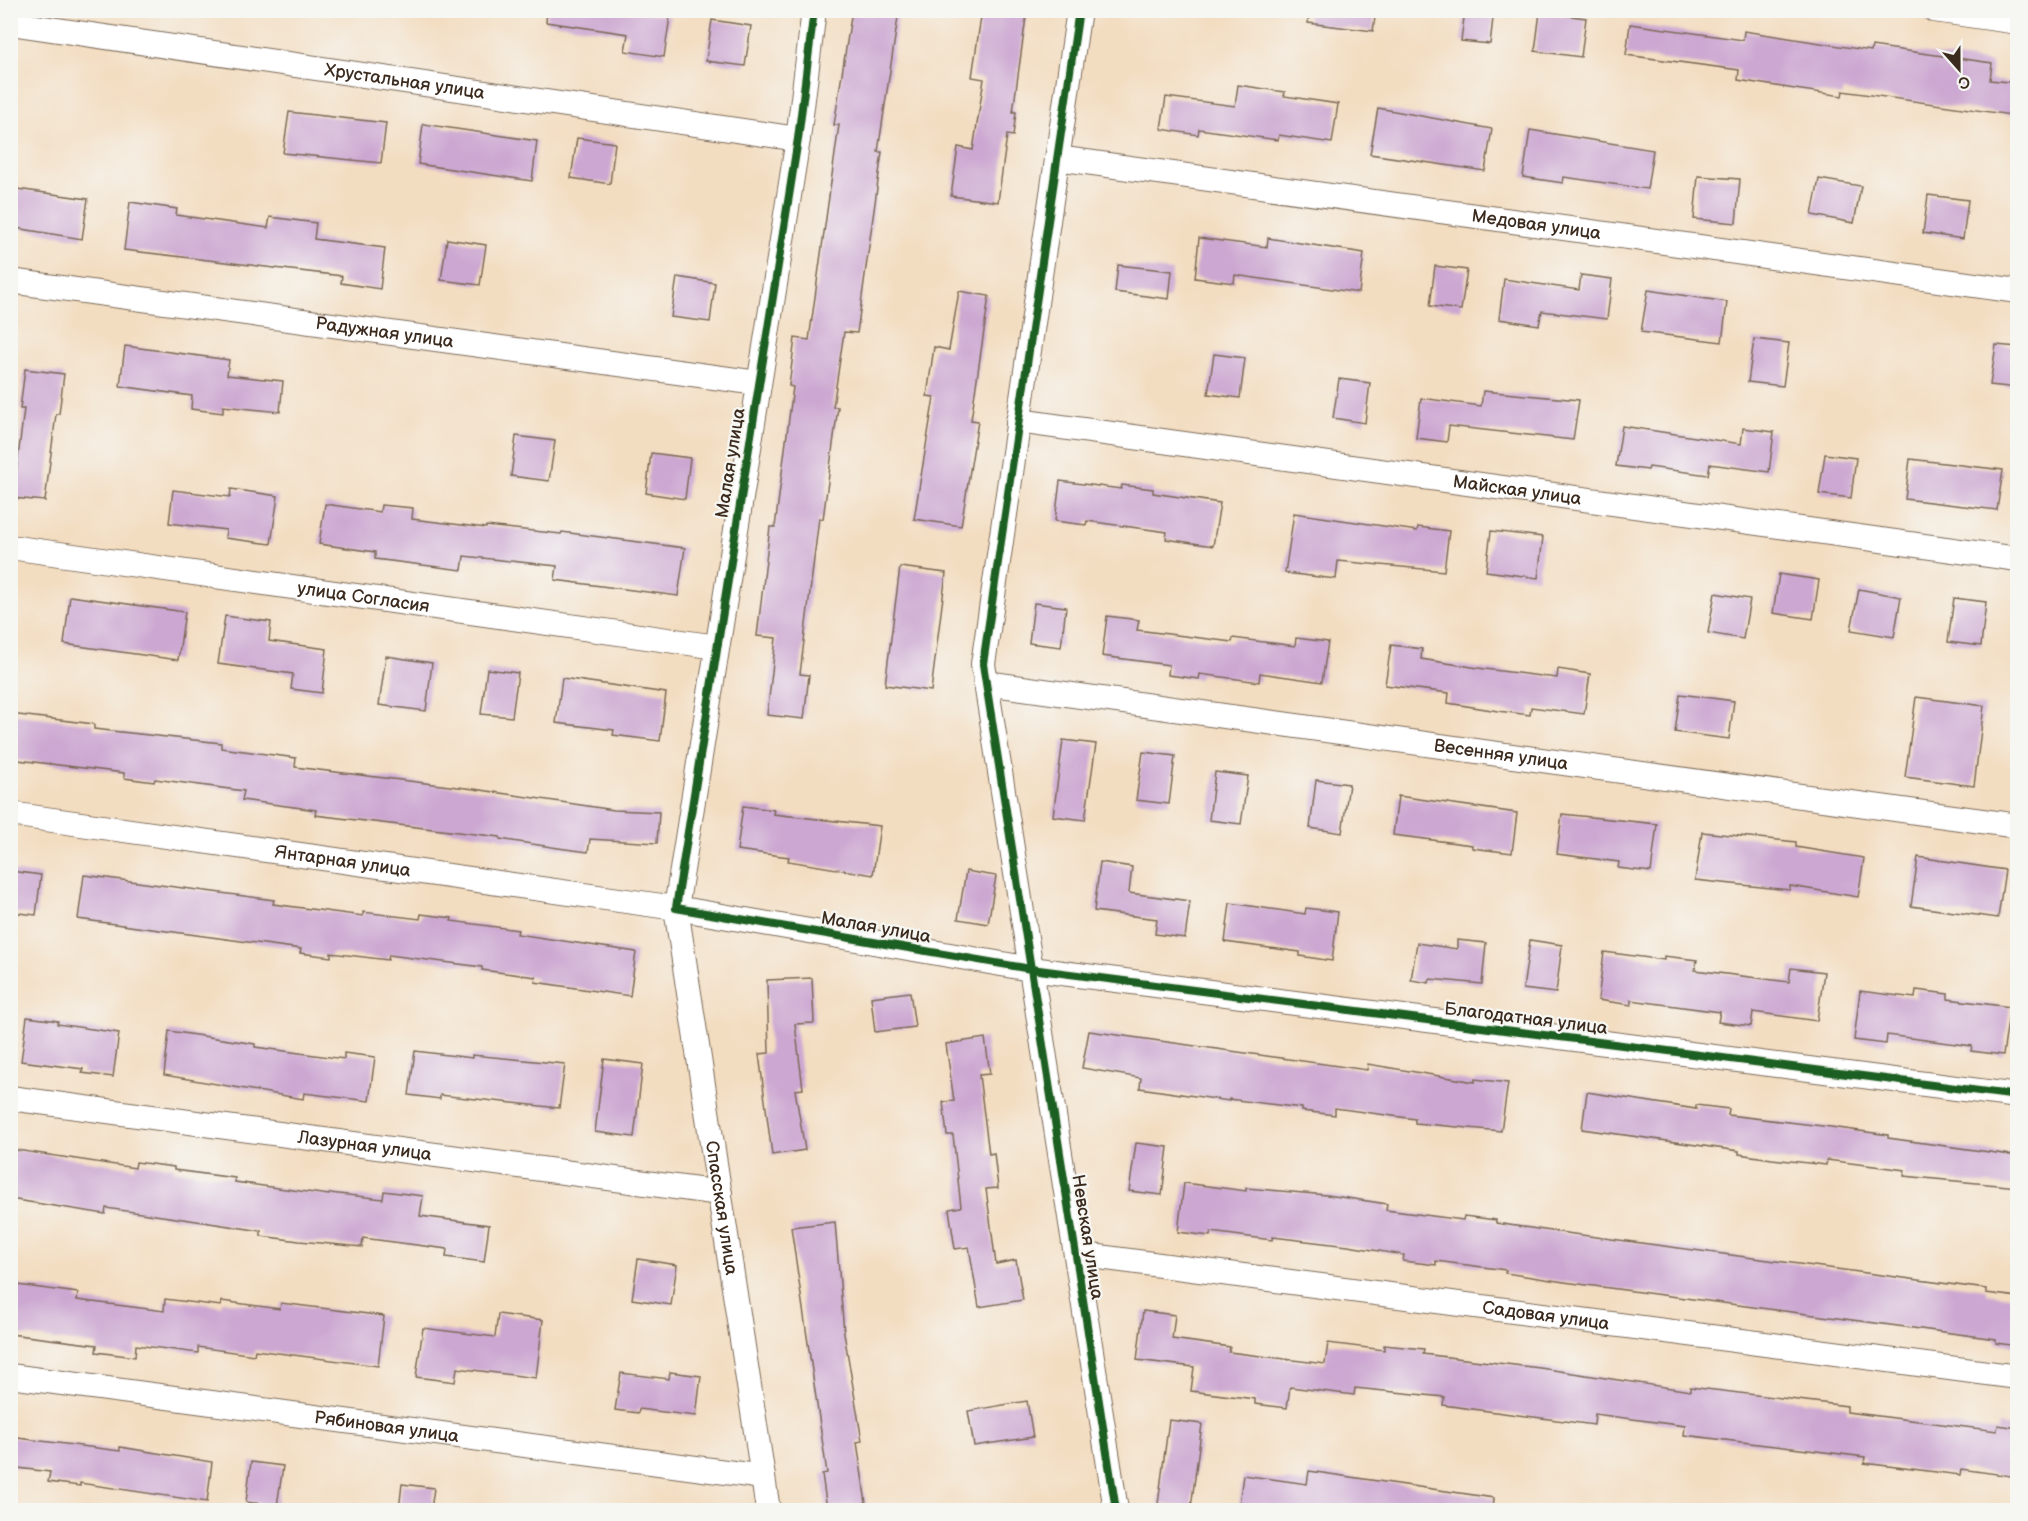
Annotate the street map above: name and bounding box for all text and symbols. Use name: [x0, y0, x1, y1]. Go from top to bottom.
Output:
north arrow: [1929, 39, 1989, 99]
street label: Хрустальная улица: [323, 59, 486, 104]
text: С: [1955, 71, 1972, 92]
street label: Медовая улица: [1470, 206, 1603, 244]
street label: Радужная улица: [314, 313, 455, 352]
street label: Малая улица: [711, 406, 750, 520]
street label: Майская улица: [1452, 471, 1583, 510]
street label: улица Согласия: [296, 578, 431, 617]
street label: Весенняя улица: [1432, 735, 1570, 775]
street label: Янтарная улица: [273, 841, 412, 881]
street label: Малая улица: [819, 907, 933, 948]
street label: Благодатная улица: [1443, 998, 1609, 1039]
street label: Лазурная улица: [296, 1126, 433, 1165]
street label: Спасская улица: [701, 1139, 742, 1277]
street label: Невская улица: [1067, 1173, 1108, 1301]
street label: Садовая улица: [1481, 1297, 1611, 1335]
street label: Рябиновая улица: [313, 1407, 461, 1447]

